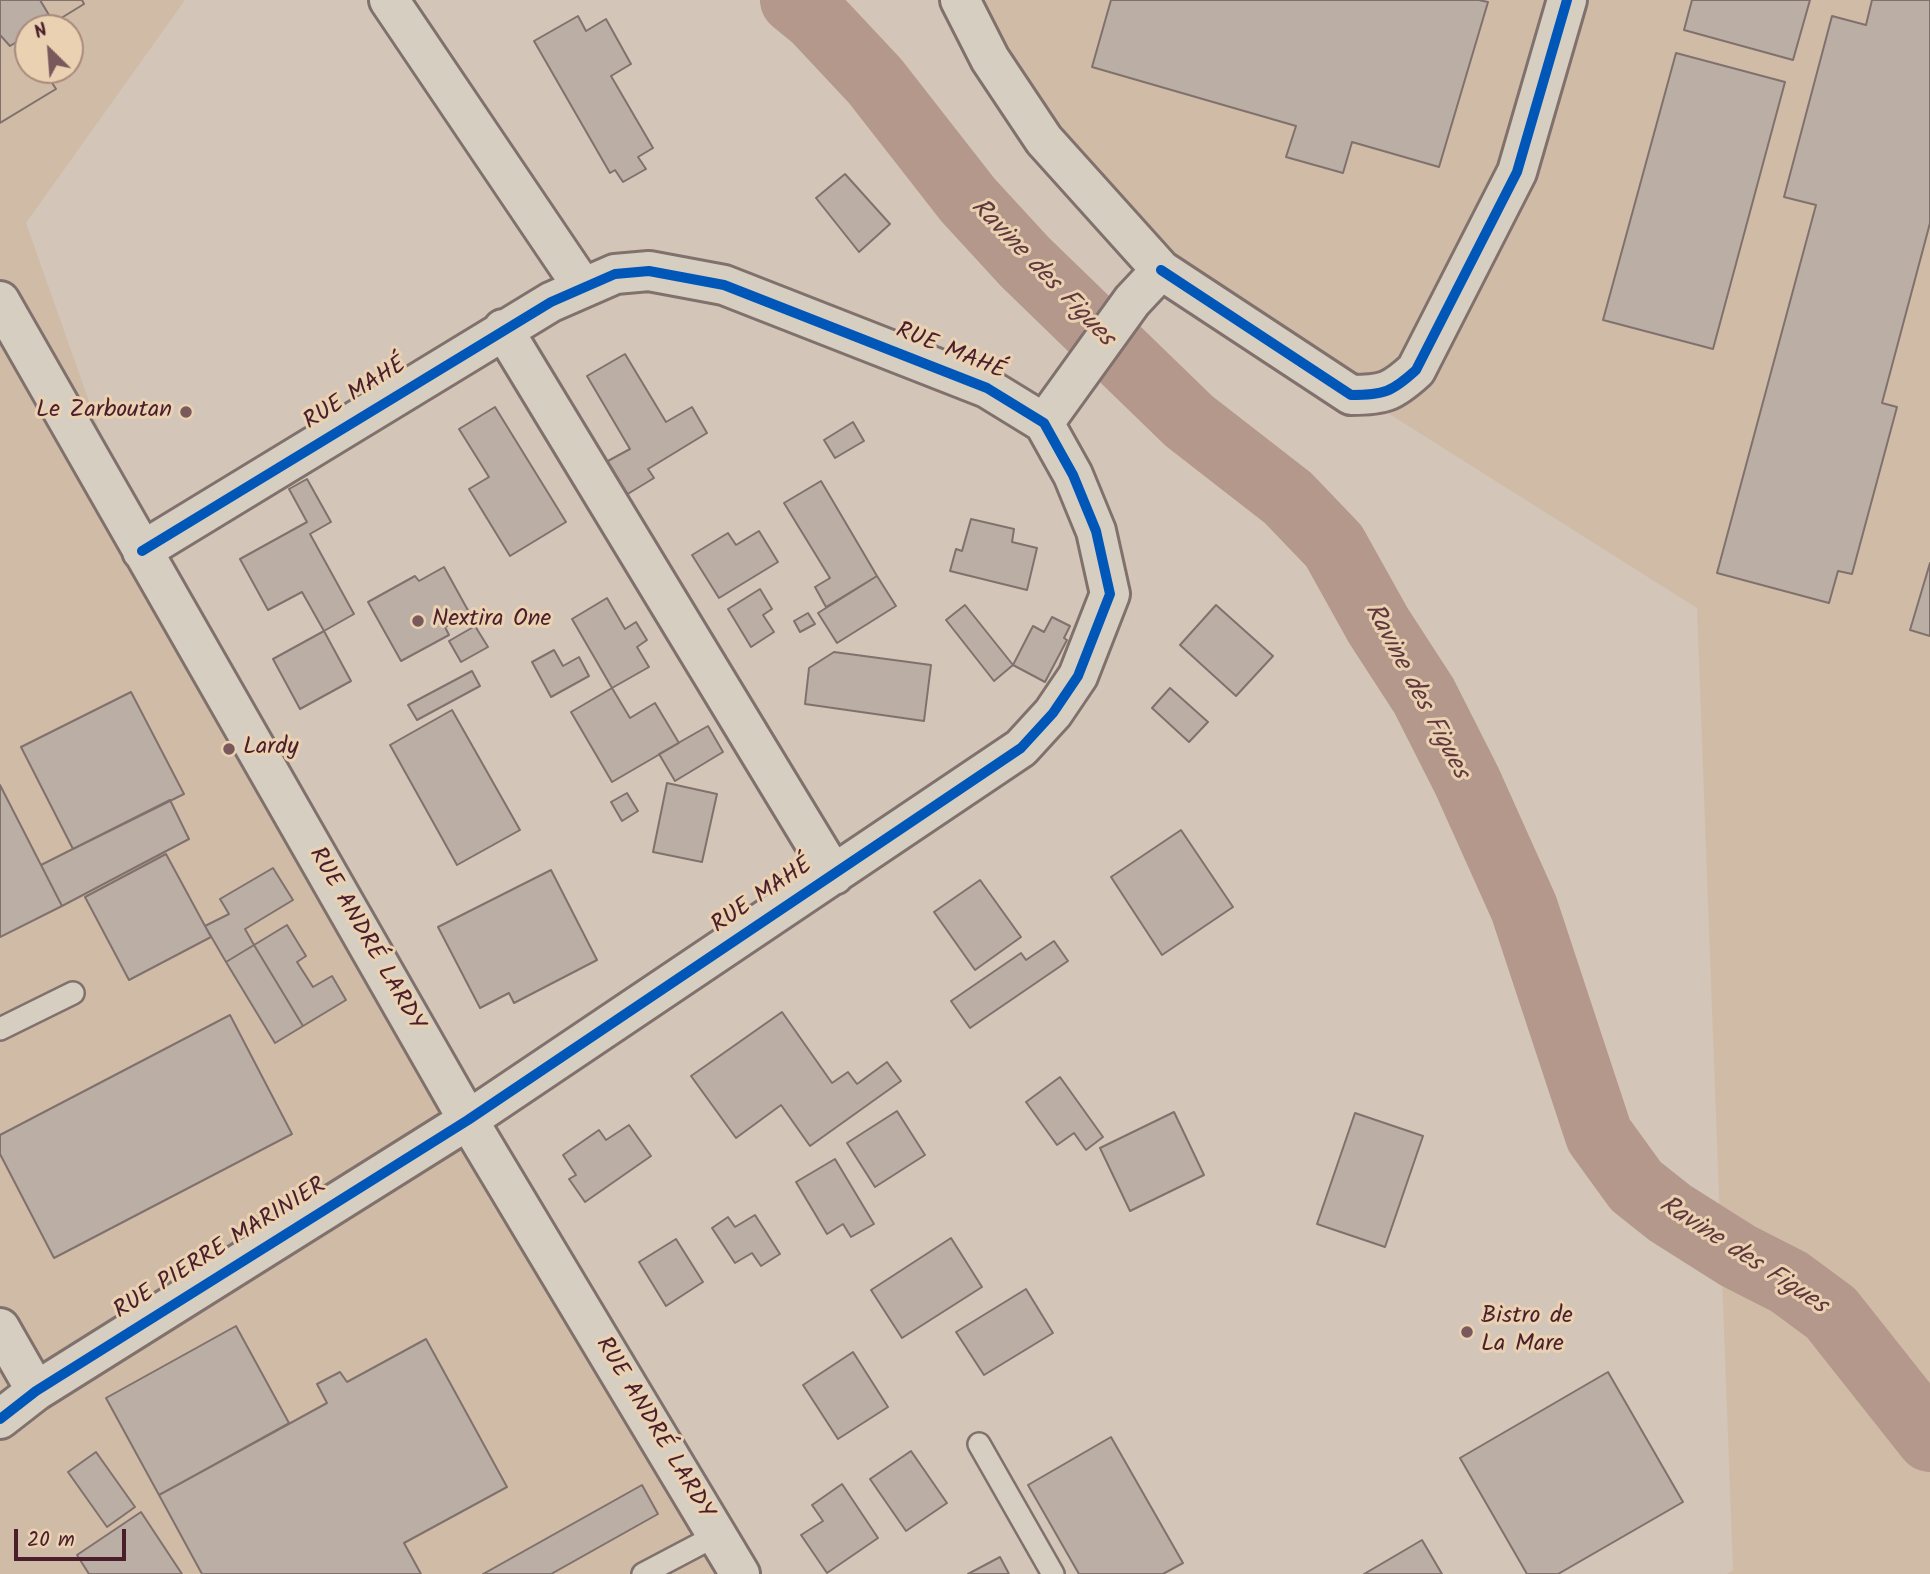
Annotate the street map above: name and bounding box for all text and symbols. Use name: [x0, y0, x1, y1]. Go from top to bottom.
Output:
north arrow: [14, 14, 84, 84]
text: N: [29, 16, 53, 48]
water label: Ravine des Figues: [962, 193, 1120, 355]
street label: RUE MAHÉ: [891, 318, 1009, 388]
street label: RUE MAHÉ: [299, 352, 413, 438]
place label: Le Zarboutan: [36, 398, 172, 426]
marker: Le Zarboutan: [178, 404, 194, 420]
water label: Ravine des Figues: [1356, 599, 1474, 785]
place label: Nextira One: [432, 607, 551, 635]
marker: Nextira One: [410, 613, 426, 629]
place label: Lardy: [243, 735, 299, 763]
marker: Lardy: [221, 741, 237, 757]
street label: RUE ANDRÉ LARDY: [301, 843, 429, 1037]
street label: RUE MAHÉ: [707, 853, 819, 941]
street label: RUE PIERRE MARINIER: [109, 1173, 333, 1327]
water label: Ravine des Figues: [1652, 1191, 1832, 1323]
place label: Bistro de La Mare: [1481, 1304, 1573, 1360]
marker: Bistro de La Mare: [1459, 1324, 1475, 1340]
street label: RUE ANDRÉ LARDY: [587, 1333, 719, 1525]
scale bar: [18, 1514, 130, 1558]
text: 20 m: [27, 1524, 75, 1557]

